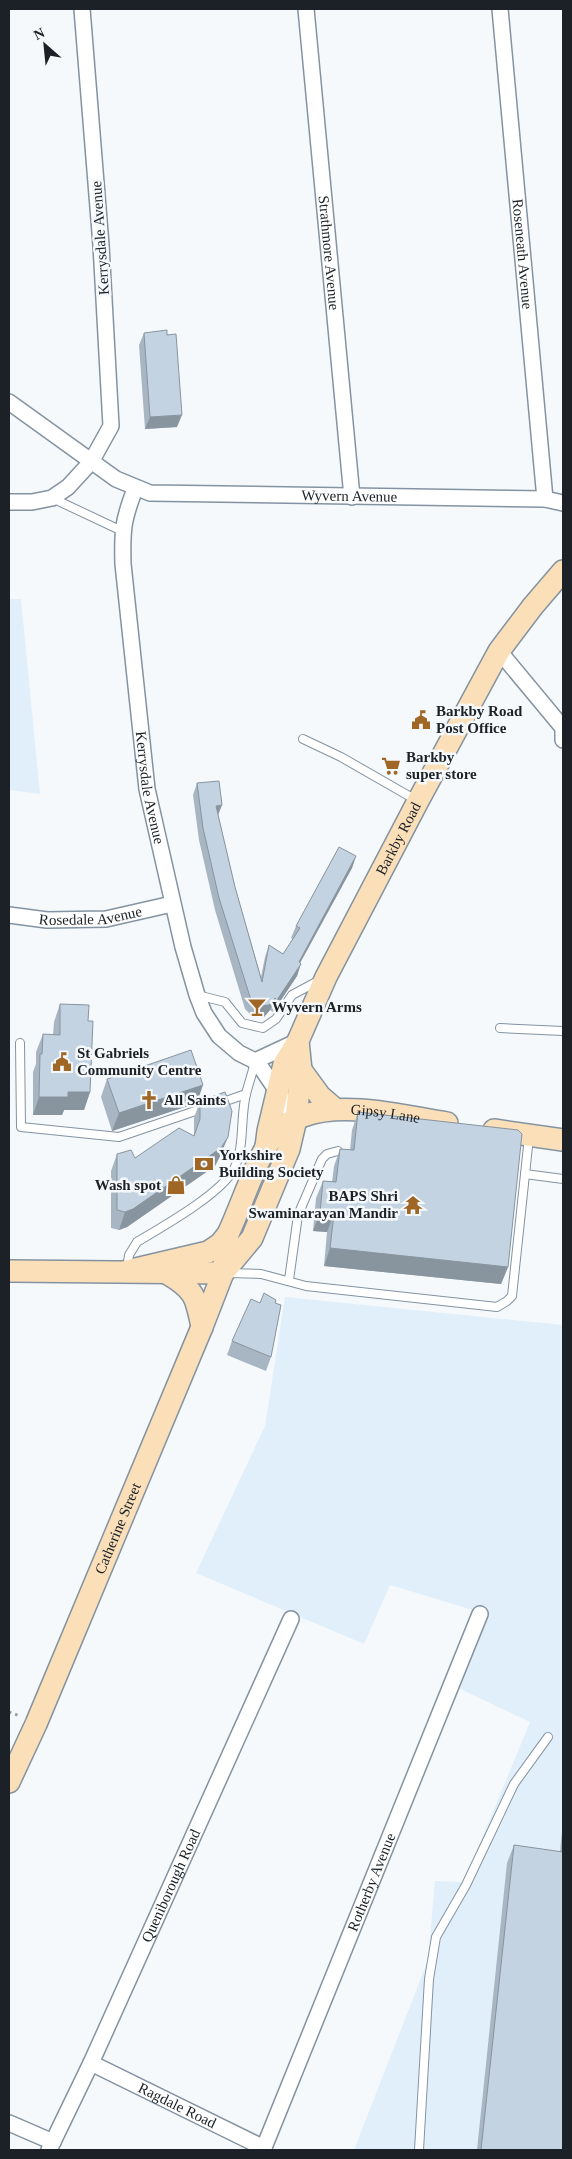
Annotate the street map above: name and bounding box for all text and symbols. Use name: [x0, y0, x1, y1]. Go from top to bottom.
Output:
north arrow: [20, 20, 70, 70]
text: N: [31, 25, 47, 43]
street label: Kerrysdale Avenue: [88, 180, 112, 296]
street label: Strathmore Avenue: [316, 195, 342, 311]
street label: Roseneath Avenue: [509, 198, 536, 310]
street label: Wyvern Avenue: [301, 487, 398, 505]
place label: Barkby Road Post Office: [436, 703, 523, 736]
public building icon: Barkby Road Post Office: [410, 709, 432, 731]
street label: Kerrysdale Avenue: [133, 730, 167, 846]
place label: Barkby super store: [406, 749, 477, 782]
supermarket icon: Barkby super store: [380, 755, 402, 777]
street label: Barkby Road: [373, 799, 424, 878]
street label: Rosedale Avenue: [38, 903, 144, 928]
bar icon: Wyvern Arms: [246, 996, 268, 1018]
place label: Wyvern Arms: [272, 999, 362, 1015]
place label: St Gabriels Community Centre: [77, 1045, 202, 1078]
public building icon: St Gabriels Community Centre: [51, 1051, 73, 1073]
church icon: All Saints: [138, 1089, 160, 1111]
place label: All Saints: [164, 1092, 226, 1108]
street label: Gipsy Lane: [350, 1101, 422, 1126]
place label: Yorkshire Building Society: [219, 1147, 324, 1180]
bank icon: Yorkshire Building Society: [193, 1153, 215, 1175]
shop icon: Wash spot: [165, 1174, 187, 1196]
place label: Wash spot: [95, 1177, 161, 1193]
place label: BAPS Shri Swaminarayan Mandir: [248, 1188, 398, 1221]
temple icon: BAPS Shri Swaminarayan Mandir: [402, 1194, 424, 1216]
street label: Catherine Street: [92, 1480, 144, 1576]
street label: Queniborough Road: [138, 1826, 203, 1945]
street label: Rotherby Avenue: [344, 1830, 399, 1933]
street label: Ragdale Road: [136, 2079, 219, 2131]

